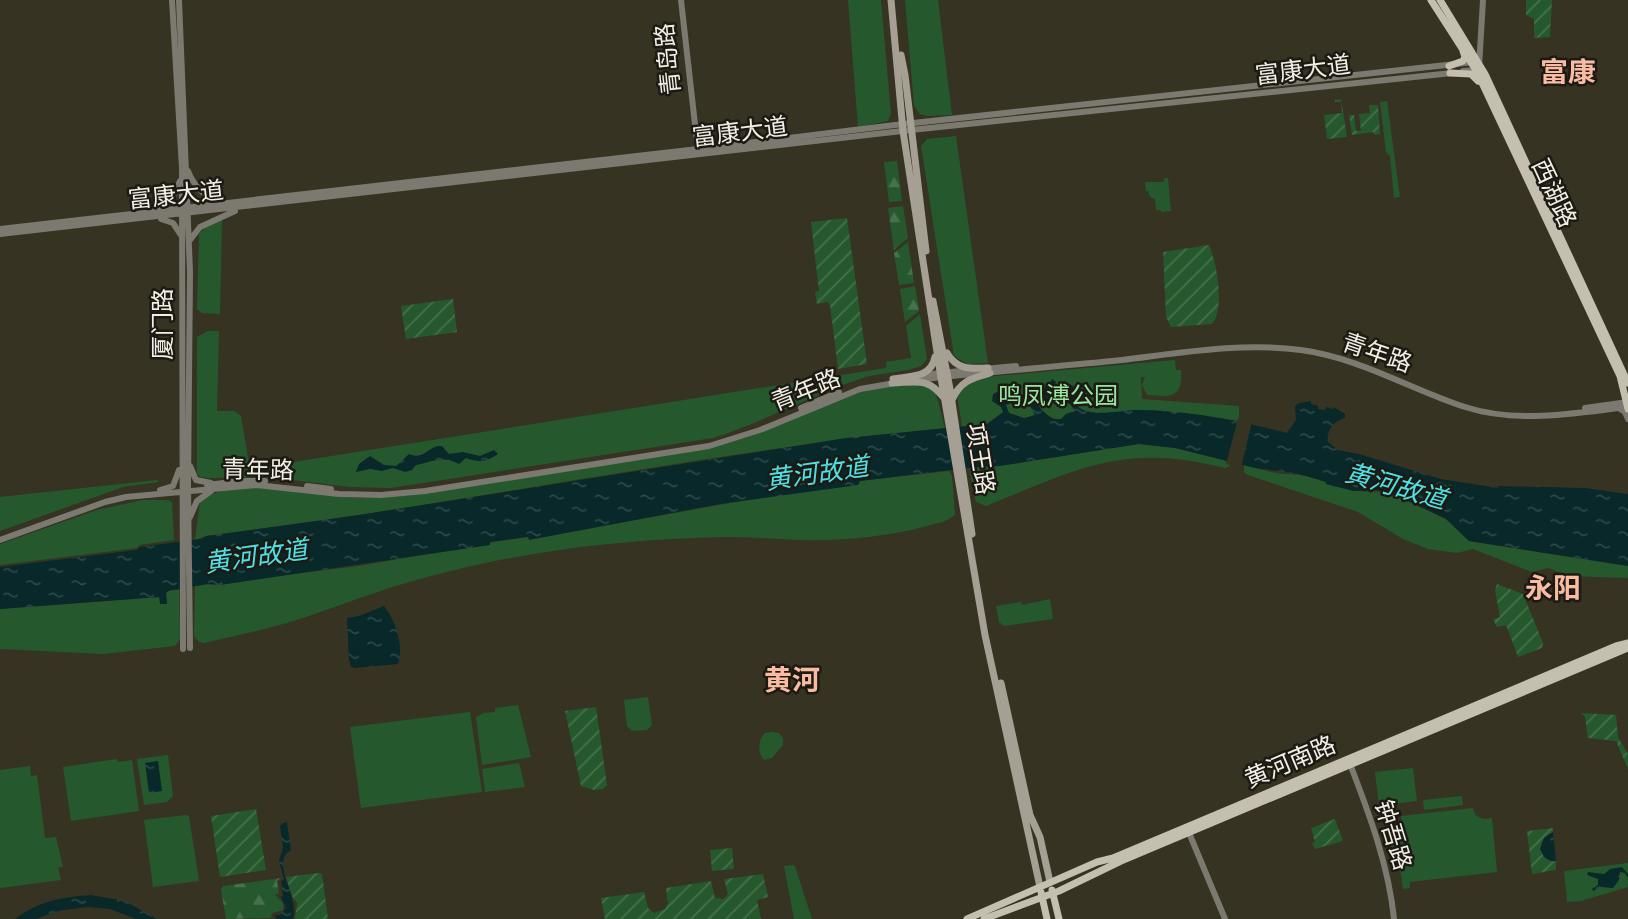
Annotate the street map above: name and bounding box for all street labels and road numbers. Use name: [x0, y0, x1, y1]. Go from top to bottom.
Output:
street label: 青岛路: [650, 22, 686, 96]
street label: 富康大道: [1254, 50, 1352, 90]
street label: 富康大道: [691, 112, 789, 152]
street label: 西湖路: [1526, 154, 1582, 232]
street label: 富康大道: [127, 176, 225, 214]
street label: 厦门路: [149, 288, 177, 360]
street label: 青年路: [1338, 328, 1416, 378]
street label: 青年路: [767, 364, 845, 416]
street label: 项王路: [961, 421, 999, 497]
street label: 青年路: [222, 455, 294, 485]
street label: 黄河南路: [1240, 730, 1340, 794]
street label: 钟吾路: [1369, 796, 1417, 874]

